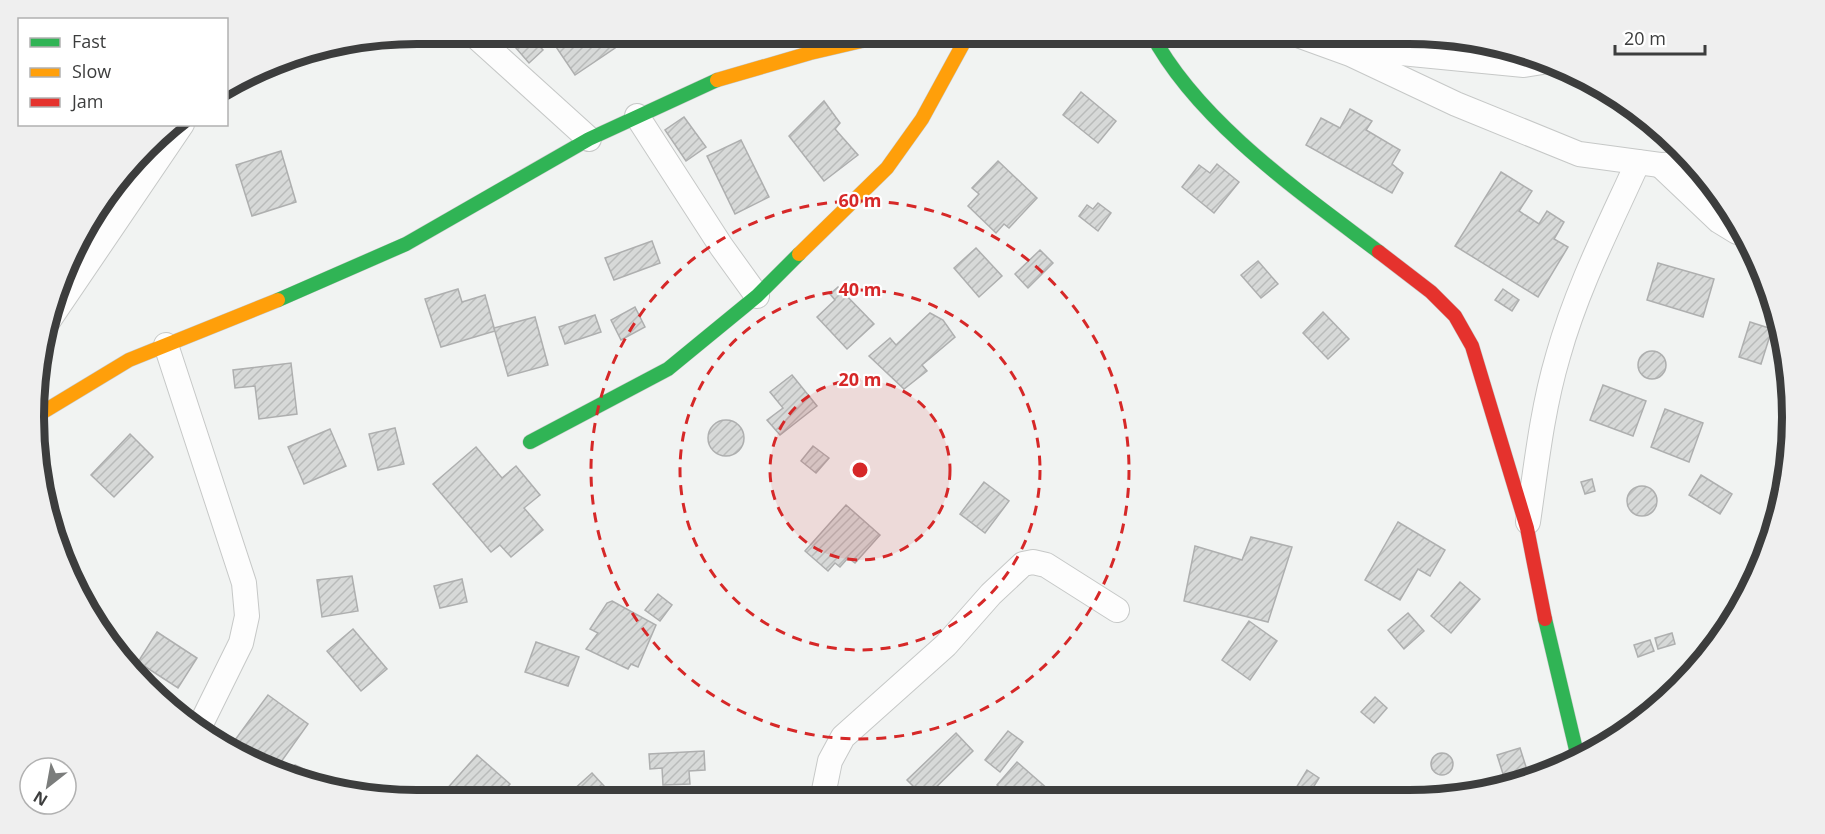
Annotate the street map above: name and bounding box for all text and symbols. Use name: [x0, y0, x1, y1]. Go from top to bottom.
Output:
legend: [18, 18, 228, 126]
scale bar: [1615, 18, 1705, 56]
text: 20 m: [1624, 26, 1666, 50]
text: Fast: [72, 29, 106, 53]
text: Slow: [72, 59, 111, 83]
text: Jam: [70, 89, 104, 113]
text: 60 m: [839, 188, 881, 212]
text: 40 m: [839, 277, 881, 301]
text: 20 m: [839, 367, 881, 391]
centre of rings: [850, 460, 870, 480]
north arrow: [18, 756, 78, 816]
text: N: [29, 786, 52, 812]

